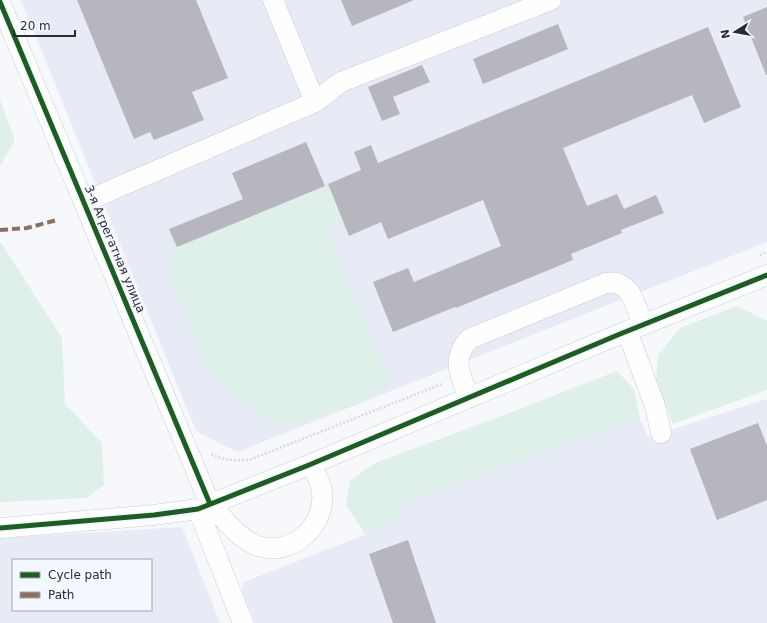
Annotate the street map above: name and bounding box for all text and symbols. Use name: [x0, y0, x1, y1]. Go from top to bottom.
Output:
scale bar: [14, 12, 75, 38]
north arrow: [715, 12, 755, 52]
text: 20 m: [20, 19, 51, 33]
text: N: [718, 28, 733, 40]
street label: 3-я Агрегатная улица: [82, 183, 148, 315]
legend: [12, 559, 152, 611]
text: Cycle path: [48, 568, 112, 582]
text: Path: [48, 588, 74, 602]

